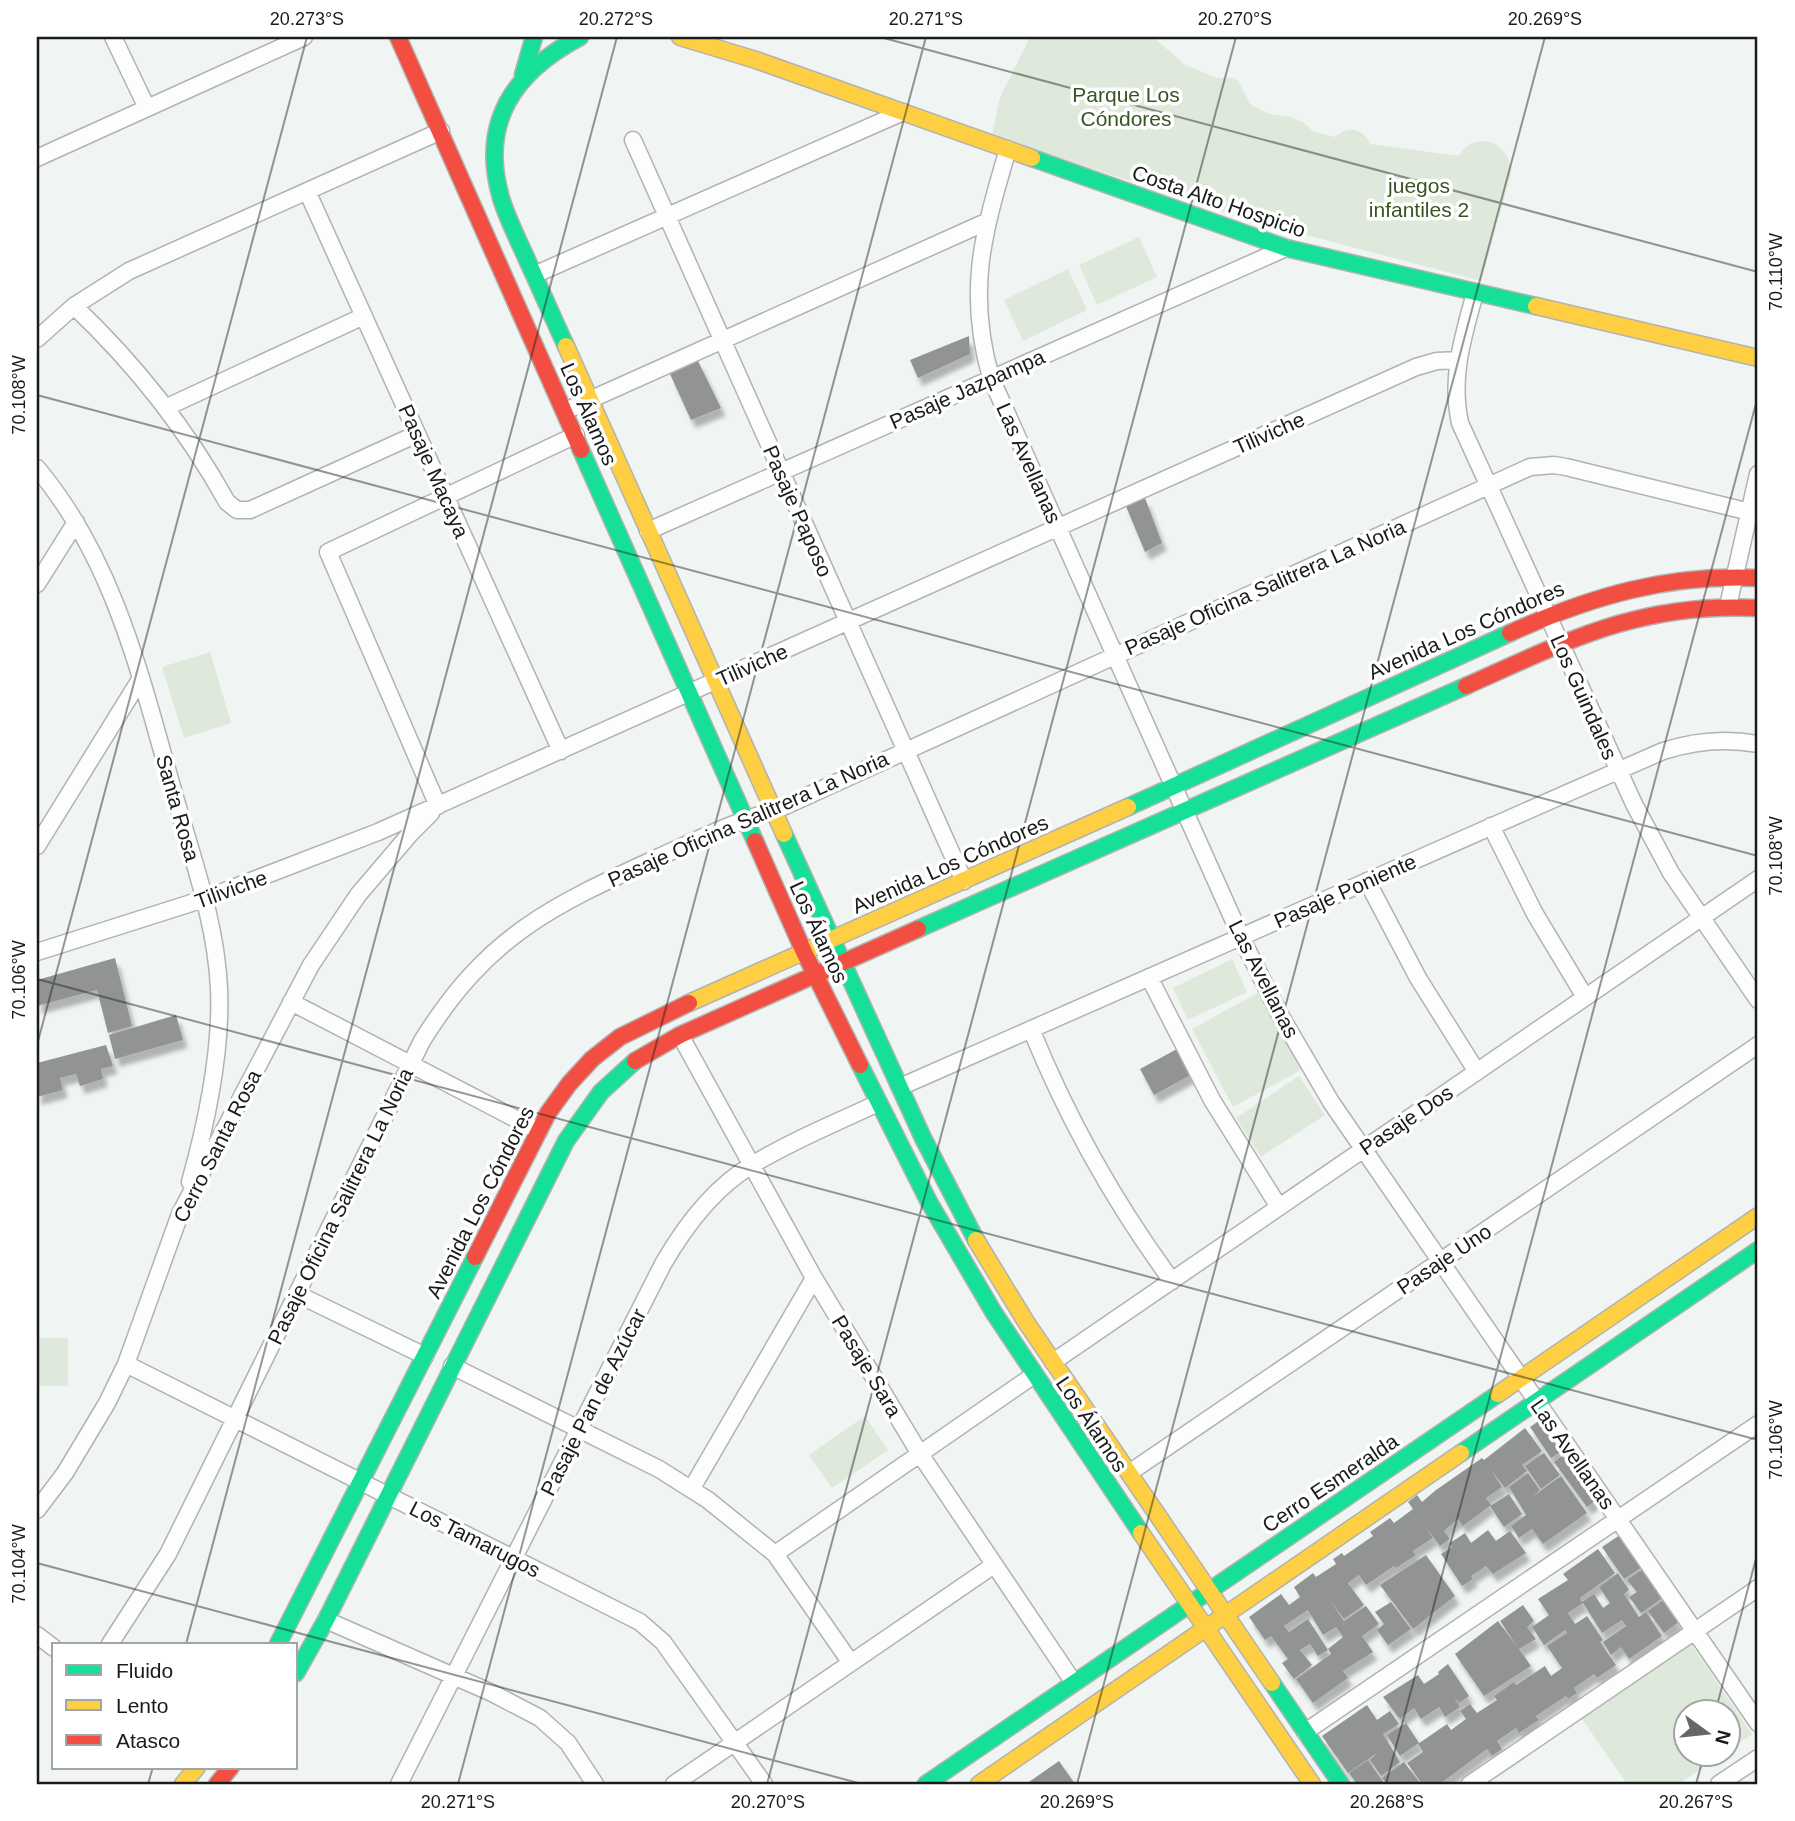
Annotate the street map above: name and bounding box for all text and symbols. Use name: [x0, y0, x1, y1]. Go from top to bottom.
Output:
text: 20.273°S: [270, 9, 344, 29]
text: 20.272°S: [579, 9, 653, 29]
text: 20.271°S: [889, 9, 963, 29]
text: 20.270°S: [1198, 9, 1272, 29]
text: 20.269°S: [1508, 9, 1582, 29]
park label: Parque Los Cóndores: [1072, 83, 1180, 130]
street label: Costa Alto Hospicio: [1129, 160, 1309, 242]
park label: juegos infantiles 2: [1369, 174, 1469, 221]
text: 70.110°W: [1766, 233, 1786, 311]
street label: Pasaje Jazpampa: [886, 344, 1048, 433]
text: 70.108°W: [9, 355, 29, 435]
street label: Los Álamos: [556, 359, 622, 469]
street label: Las Avellanas: [992, 399, 1066, 527]
street label: Pasaje Macaya: [394, 401, 474, 542]
street label: Tiliviche: [1230, 407, 1308, 459]
street label: Pasaje Paposo: [759, 442, 837, 580]
street label: Pasaje Oficina Salitrera La Noria: [1121, 514, 1409, 659]
street label: Avenida Los Cóndores: [1364, 576, 1568, 684]
street label: Los Guindales: [1546, 631, 1622, 763]
street label: Tiliviche: [713, 639, 791, 691]
street label: Pasaje Oficina Salitrera La Noria: [604, 746, 892, 891]
street label: Santa Rosa: [152, 752, 204, 864]
street label: Avenida Los Cóndores: [848, 810, 1052, 918]
text: 70.108°W: [1766, 816, 1786, 896]
street label: Pasaje Poniente: [1270, 849, 1420, 933]
street label: Tiliviche: [192, 865, 270, 913]
street label: Los Álamos: [785, 877, 853, 987]
street label: Las Avellanas: [1224, 916, 1304, 1042]
text: 70.106°W: [9, 940, 29, 1020]
street label: Pasaje Oficina Salitrera La Noria: [263, 1064, 417, 1348]
street label: Cerro Santa Rosa: [169, 1066, 266, 1226]
street label: Pasaje Dos: [1355, 1080, 1457, 1160]
street label: Avenida Los Cóndores: [422, 1102, 538, 1302]
street label: Pasaje Uno: [1393, 1219, 1495, 1299]
street label: Pasaje Pan de Azúcar: [536, 1305, 650, 1499]
street label: Pasaje Sara: [828, 1311, 906, 1421]
street label: Los Álamos: [1052, 1372, 1132, 1476]
street label: Las Avellanas: [1527, 1394, 1619, 1514]
text: 70.106°W: [1766, 1400, 1786, 1480]
street label: Cerro Esmeralda: [1258, 1429, 1402, 1537]
street label: Los Tamarugos: [406, 1496, 544, 1582]
text: 70.104°W: [9, 1524, 29, 1604]
legend: [52, 1643, 298, 1769]
text: Fluido: [116, 1659, 173, 1682]
text: Lento: [116, 1694, 169, 1717]
north arrow: [1672, 1699, 1742, 1769]
text: N: [1711, 1728, 1735, 1747]
text: Atasco: [116, 1729, 180, 1752]
text: 20.271°S: [421, 1792, 495, 1812]
text: 20.270°S: [731, 1792, 805, 1812]
text: 20.269°S: [1040, 1792, 1114, 1812]
text: 20.268°S: [1350, 1792, 1424, 1812]
text: 20.267°S: [1659, 1792, 1733, 1812]

